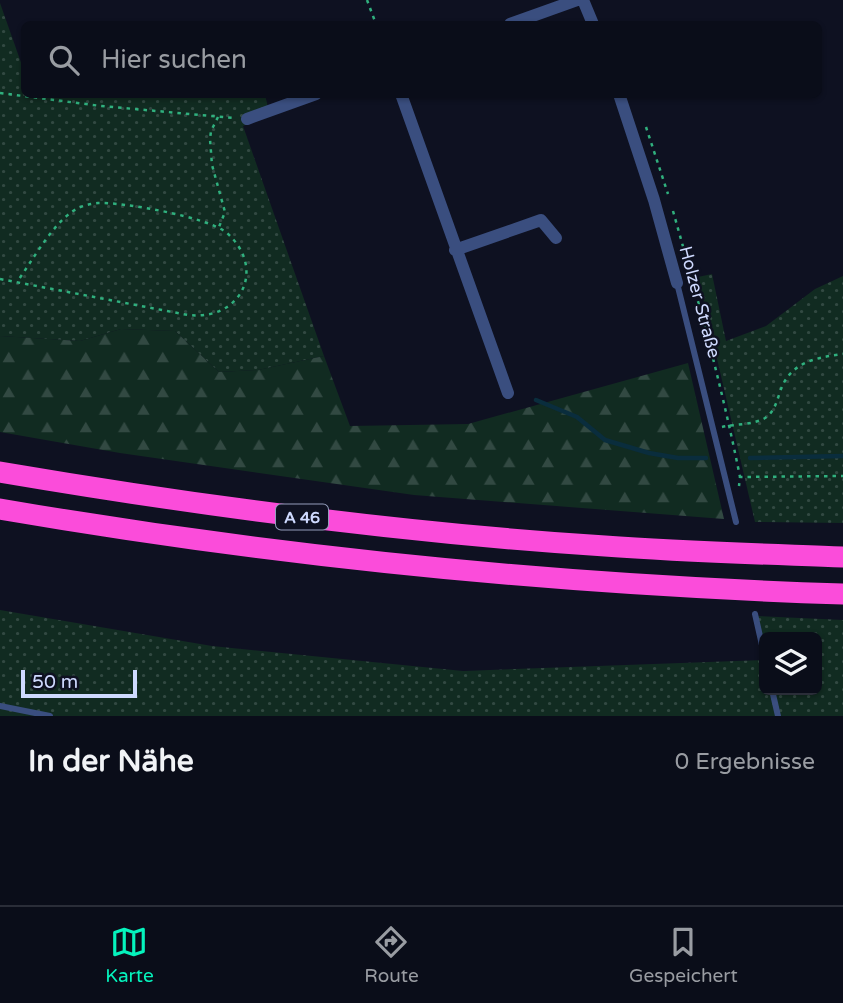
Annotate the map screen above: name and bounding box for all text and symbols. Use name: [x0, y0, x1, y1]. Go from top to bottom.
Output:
search box: [21, 21, 822, 98]
icon: search: [45, 41, 83, 79]
text: Hier suchen: [101, 44, 247, 75]
street label: Holzer Straße: [674, 244, 726, 360]
road number: A 46: [276, 504, 328, 530]
map controls: [759, 632, 822, 695]
button: layers: [759, 632, 822, 695]
scale bar: [21, 667, 136, 699]
text: 50 m: [32, 671, 78, 693]
text: In der Nähe: [28, 743, 194, 780]
text: 0 Ergebnisse: [675, 748, 815, 776]
tab: Karte: [105, 923, 154, 987]
tab: Route: [364, 923, 419, 987]
tab: Gespeichert: [629, 923, 738, 987]

